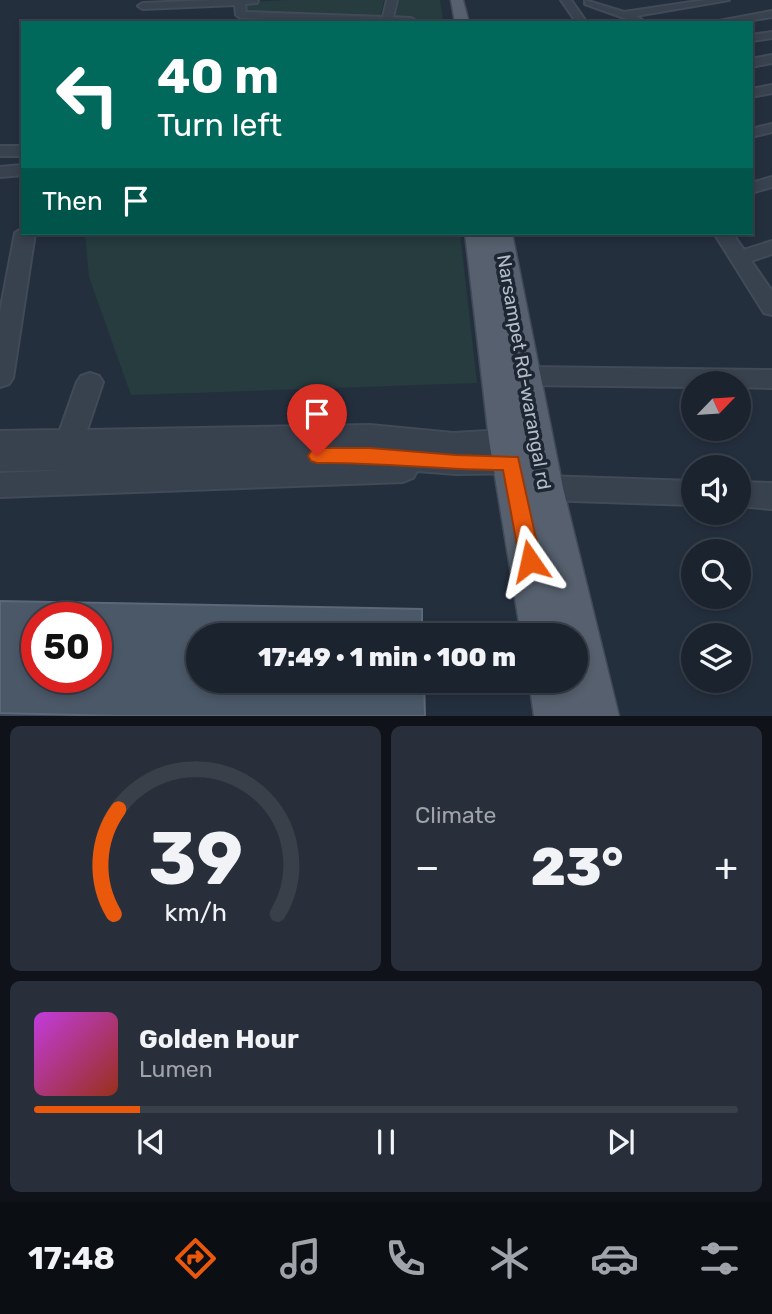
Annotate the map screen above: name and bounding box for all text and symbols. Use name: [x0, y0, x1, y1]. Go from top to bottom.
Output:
text: 40 m: [157, 47, 279, 105]
icon: left: [42, 49, 133, 140]
text: Turn left: [157, 106, 282, 144]
icon: arrive: [117, 182, 155, 220]
text: Then: [42, 186, 103, 217]
street label: Narsampet Rd-warangal rd: [492, 253, 556, 491]
north arrow: [681, 371, 751, 441]
map controls: [681, 371, 751, 693]
pin: [287, 384, 347, 456]
icon: arrive: [298, 395, 336, 433]
button: sound: [681, 455, 751, 525]
position arrow: [493, 524, 567, 598]
button: search: [681, 539, 751, 609]
speed limit sign: 50: [21, 602, 112, 693]
button: layers: [681, 623, 751, 693]
text: 17:49 · 1 min · 100 m: [258, 642, 516, 673]
text: Climate: [415, 801, 496, 829]
text: 39: [148, 817, 243, 903]
text: 23°: [531, 836, 623, 898]
text: −: [415, 844, 440, 890]
text: +: [714, 844, 738, 890]
text: km/h: [164, 898, 227, 927]
text: Golden Hour: [139, 1024, 299, 1055]
text: Lumen: [139, 1055, 213, 1083]
icon: previous: [132, 1123, 170, 1161]
icon: pause: [367, 1123, 405, 1161]
icon: next: [602, 1123, 640, 1161]
icon: directions: [171, 1234, 220, 1283]
icon: music: [276, 1234, 325, 1283]
icon: phone: [381, 1234, 430, 1283]
icon: climate: [485, 1234, 534, 1283]
icon: car: [590, 1234, 639, 1283]
icon: filters: [695, 1234, 744, 1283]
text: 17:48: [28, 1239, 115, 1277]

